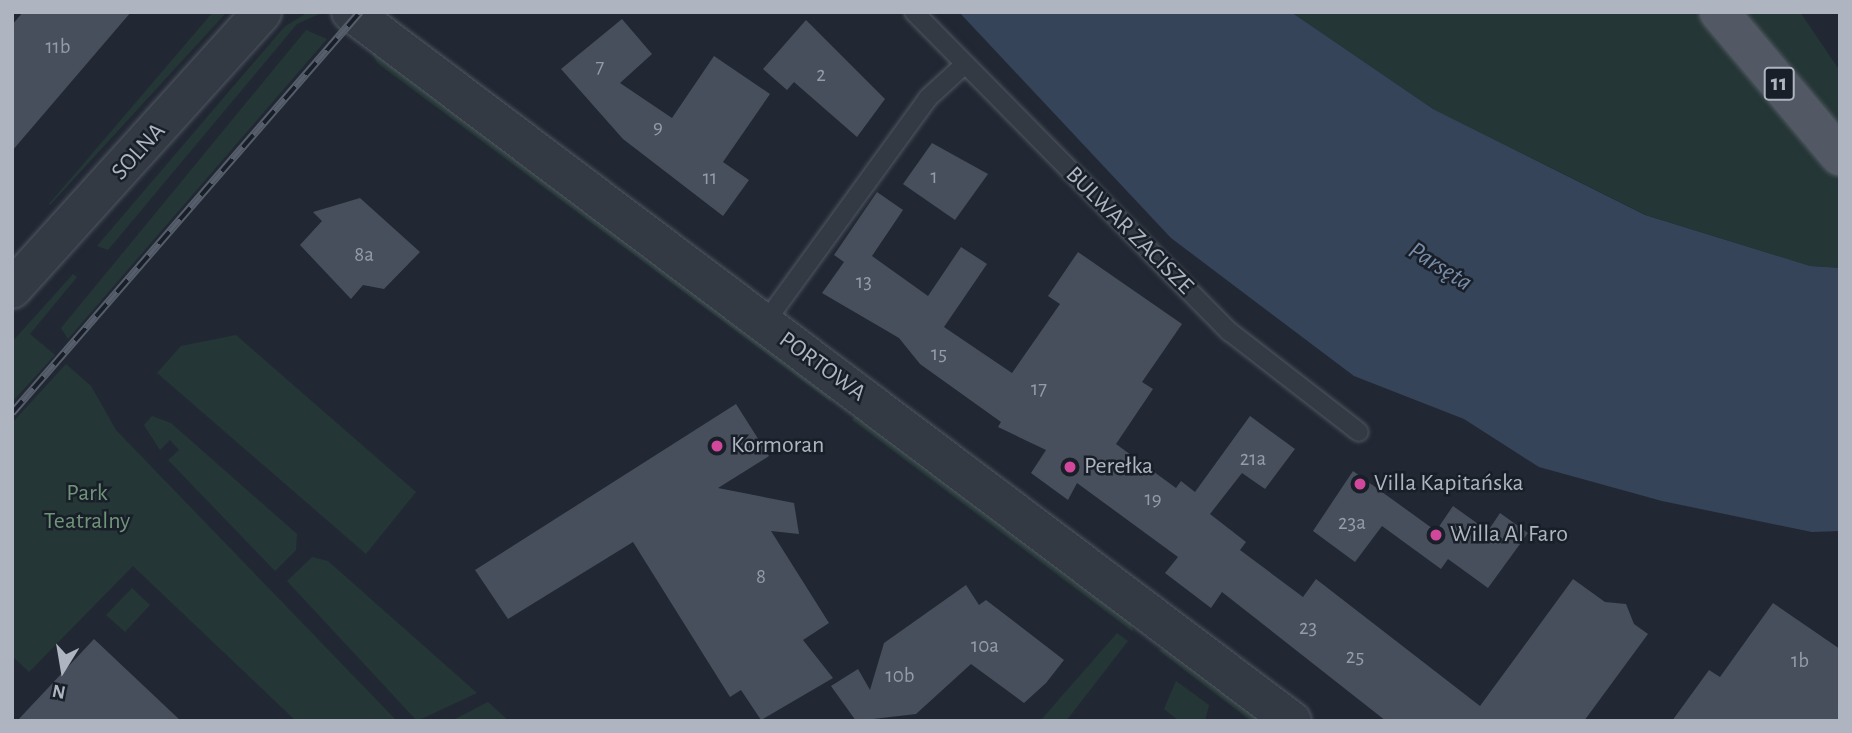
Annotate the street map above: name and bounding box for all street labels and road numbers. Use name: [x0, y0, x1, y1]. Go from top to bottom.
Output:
road number: 11: [1763, 64, 1795, 104]
street label: SOLNA: [106, 118, 172, 186]
street label: BULWAR ZACISZE: [1059, 161, 1199, 301]
street label: PORTOWA: [773, 326, 871, 408]

